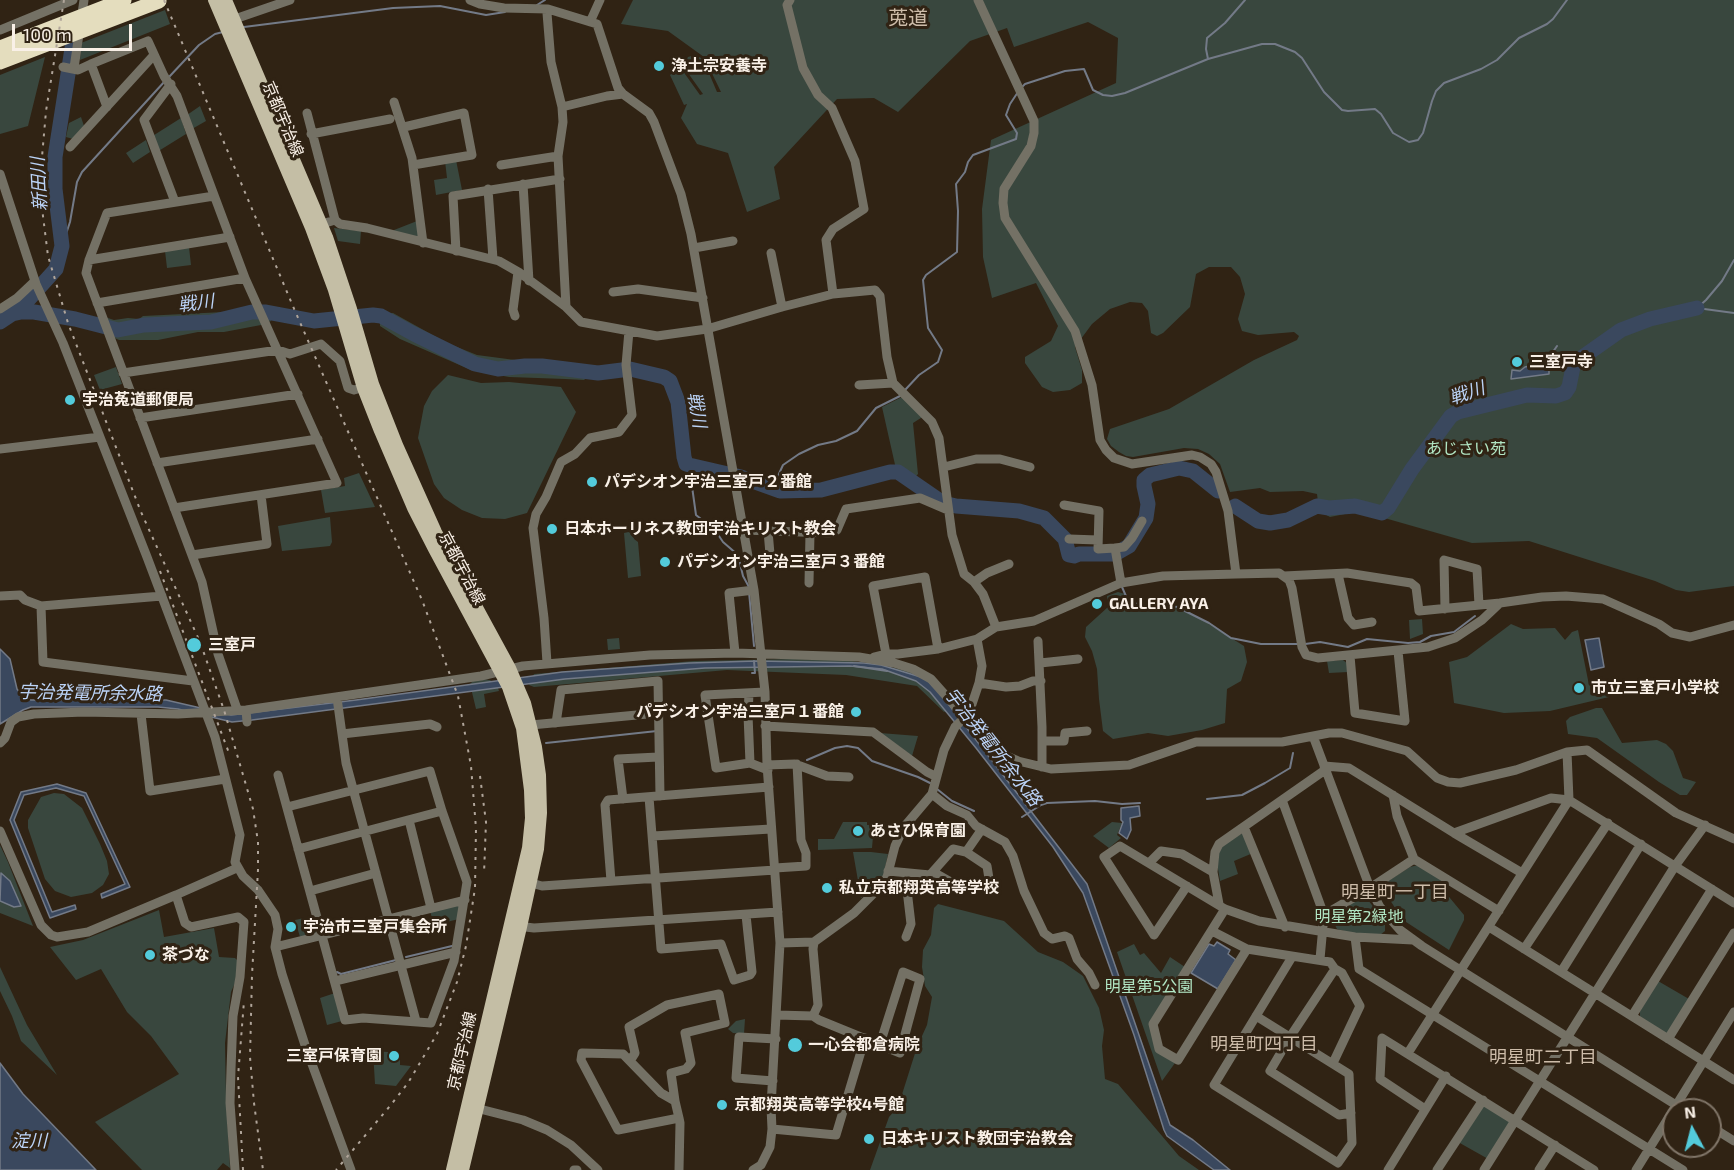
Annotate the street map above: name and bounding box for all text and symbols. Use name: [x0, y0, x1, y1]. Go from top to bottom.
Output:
district label: 莵道: [888, 6, 928, 30]
scale bar: [15, 12, 135, 50]
text: 100 m: [23, 23, 72, 45]
place label: 浄土宗安養寺: [671, 56, 767, 76]
marker: 浄土宗安養寺: [652, 59, 666, 73]
street label: 京都宇治線: [259, 78, 307, 160]
water label: 新田川: [27, 156, 51, 212]
water label: 戦川: [177, 290, 215, 316]
place label: 三室戸寺: [1529, 352, 1593, 372]
marker: 三室戸寺: [1510, 355, 1524, 369]
water label: 戦川: [1446, 377, 1488, 409]
place label: 宇治菟道郵便局: [82, 390, 194, 410]
water label: 戦川: [683, 390, 711, 430]
marker: 宇治菟道郵便局: [63, 393, 77, 407]
park label: あじさい苑: [1426, 439, 1506, 459]
place label: パデシオン宇治三室戸２番館: [604, 472, 812, 492]
marker: パデシオン宇治三室戸２番館: [585, 475, 599, 489]
place label: 日本ホーリネス教団宇治キリスト教会: [564, 519, 836, 539]
marker: 日本ホーリネス教団宇治キリスト教会: [545, 522, 559, 536]
street label: 京都宇治線: [435, 528, 489, 608]
place label: パデシオン宇治三室戸３番館: [677, 552, 885, 572]
marker: パデシオン宇治三室戸３番館: [658, 555, 672, 569]
place label: GALLERY AYA: [1109, 594, 1208, 614]
marker: GALLERY AYA: [1090, 597, 1104, 611]
place label: 三室戸: [208, 635, 256, 655]
marker: 三室戸: [185, 636, 203, 654]
place label: 市立三室戸小学校: [1591, 678, 1719, 698]
water label: 宇治発電所余水路: [18, 681, 162, 705]
marker: 市立三室戸小学校: [1572, 681, 1586, 695]
water label: 宇治発電所余水路: [940, 684, 1046, 810]
place label: パデシオン宇治三室戸１番館: [636, 702, 844, 722]
marker: パデシオン宇治三室戸１番館: [849, 705, 863, 719]
place label: あさひ保育園: [870, 821, 966, 841]
marker: あさひ保育園: [851, 824, 865, 838]
place label: 私立京都翔英高等学校: [839, 878, 999, 898]
marker: 私立京都翔英高等学校: [820, 881, 834, 895]
district label: 明星町一丁目: [1341, 881, 1449, 903]
park label: 明星第2緑地: [1315, 907, 1403, 927]
place label: 宇治市三室戸集会所: [303, 917, 447, 937]
marker: 宇治市三室戸集会所: [284, 920, 298, 934]
place label: 茶づな: [162, 945, 210, 965]
marker: 茶づな: [143, 948, 157, 962]
park label: 明星第5公園: [1105, 977, 1193, 997]
street label: 京都宇治線: [444, 1010, 480, 1092]
district label: 明星町四丁目: [1210, 1033, 1318, 1055]
place label: 一心会都倉病院: [808, 1035, 920, 1055]
marker: 一心会都倉病院: [786, 1036, 804, 1054]
place label: 三室戸保育園: [286, 1046, 382, 1066]
district label: 明星町二丁目: [1489, 1046, 1597, 1068]
marker: 三室戸保育園: [387, 1049, 401, 1063]
place label: 京都翔英高等学校4号館: [734, 1095, 904, 1115]
marker: 京都翔英高等学校4号館: [715, 1098, 729, 1112]
north arrow: [1662, 1098, 1722, 1158]
text: N: [1683, 1101, 1697, 1122]
place label: 日本キリスト教団宇治教会: [881, 1129, 1073, 1149]
water label: 淀川: [11, 1130, 47, 1152]
marker: 日本キリスト教団宇治教会: [862, 1132, 876, 1146]

